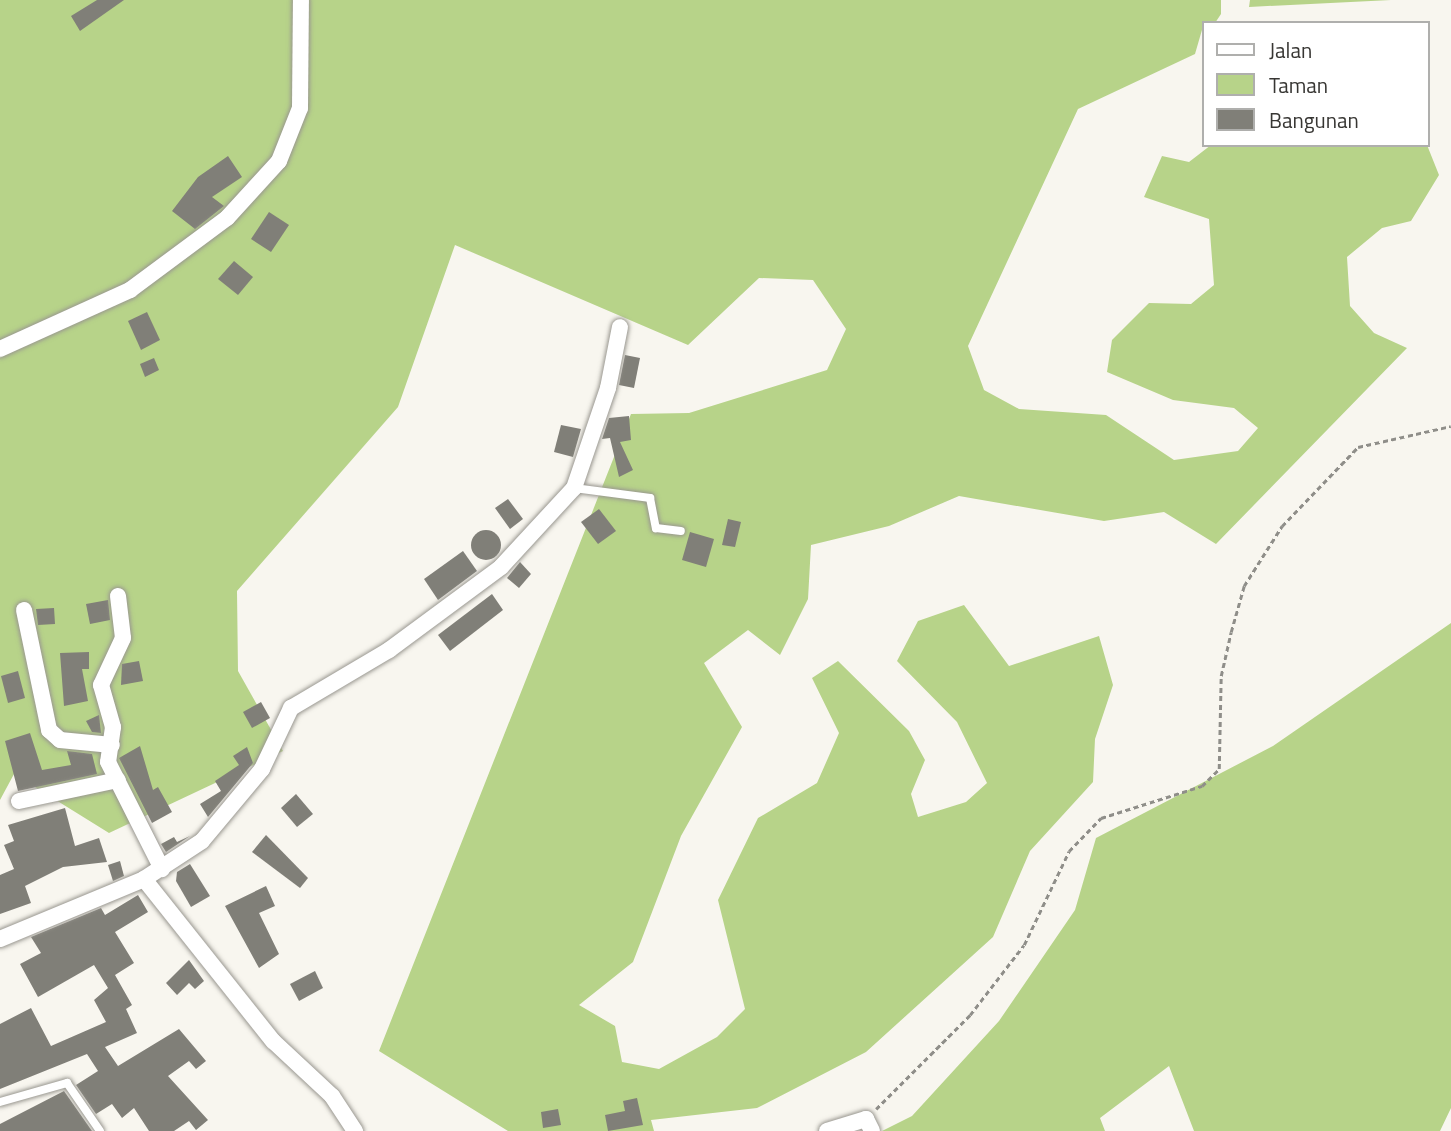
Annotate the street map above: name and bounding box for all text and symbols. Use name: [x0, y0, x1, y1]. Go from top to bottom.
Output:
legend: [1202, 21, 1430, 147]
text: Jalan: [1269, 34, 1312, 66]
text: Taman: [1269, 69, 1328, 101]
text: Bangunan: [1269, 104, 1359, 136]

